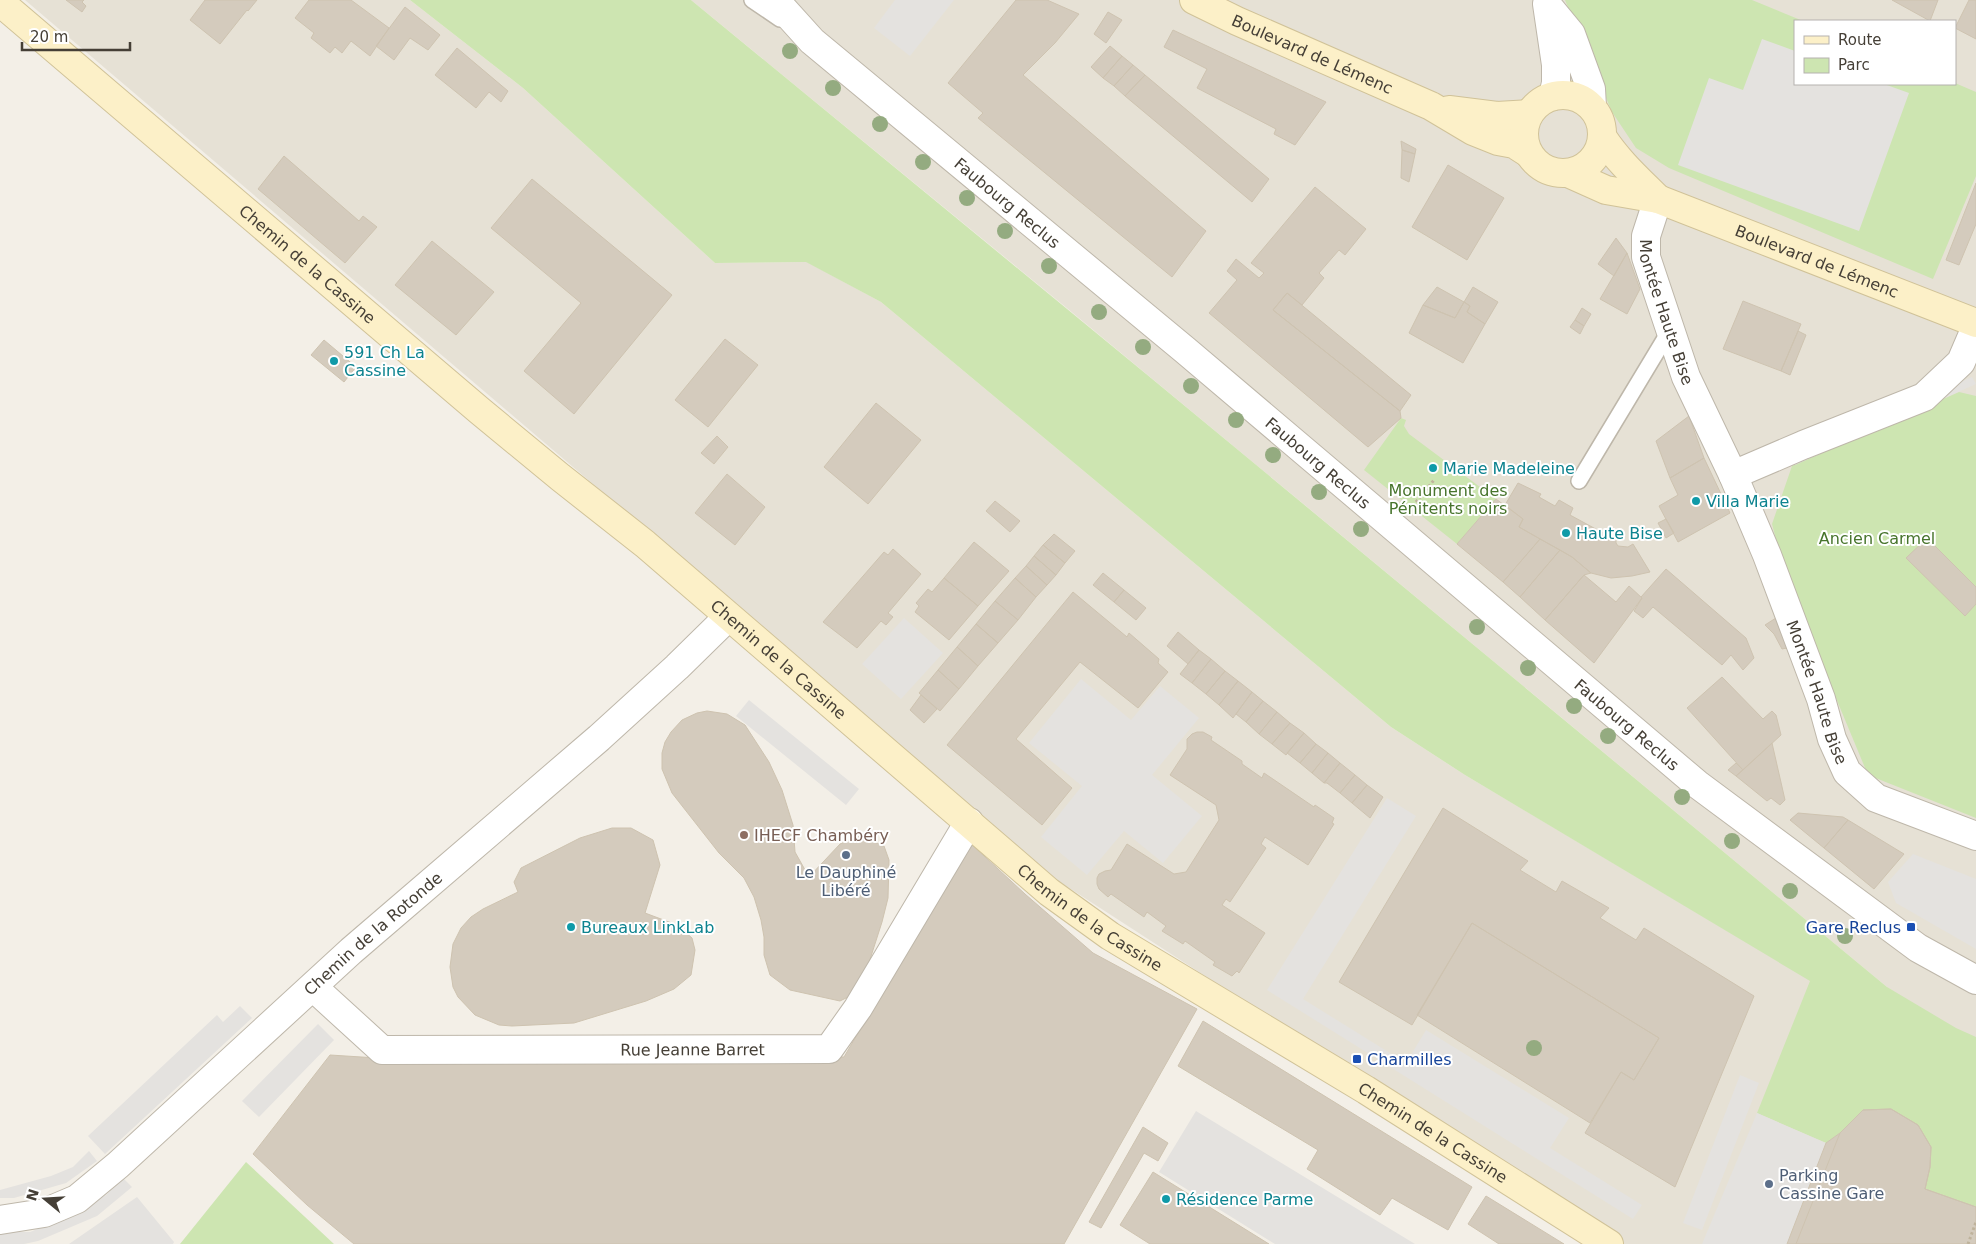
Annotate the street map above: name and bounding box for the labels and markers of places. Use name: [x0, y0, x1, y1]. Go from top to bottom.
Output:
place label: 591 Ch La Cassine: [344, 343, 425, 380]
marker: 591 Ch La Cassine: [328, 355, 340, 367]
place label: Marie Madeleine: [1443, 459, 1575, 478]
marker: Marie Madeleine: [1427, 462, 1439, 474]
place label: Villa Marie: [1706, 492, 1789, 511]
marker: Villa Marie: [1690, 495, 1702, 507]
place label: Haute Bise: [1576, 524, 1663, 543]
marker: Haute Bise: [1560, 527, 1572, 539]
place label: IHECF Chambéry: [754, 826, 889, 845]
marker: IHECF Chambéry: [738, 829, 750, 841]
marker: Le Dauphiné Libéré: [840, 849, 852, 861]
place label: Le Dauphiné Libéré: [796, 863, 896, 900]
place label: Bureaux LinkLab: [581, 918, 714, 937]
place label: Gare Reclus: [1806, 918, 1901, 937]
marker: Bureaux LinkLab: [565, 921, 577, 933]
marker: Gare Reclus: [1905, 921, 1917, 933]
place label: Charmilles: [1367, 1050, 1452, 1069]
marker: Charmilles: [1351, 1053, 1363, 1065]
place label: Parking Cassine Gare: [1779, 1166, 1884, 1203]
marker: Parking Cassine Gare: [1763, 1178, 1775, 1190]
place label: Résidence Parme: [1176, 1190, 1313, 1209]
marker: Résidence Parme: [1160, 1193, 1172, 1205]

